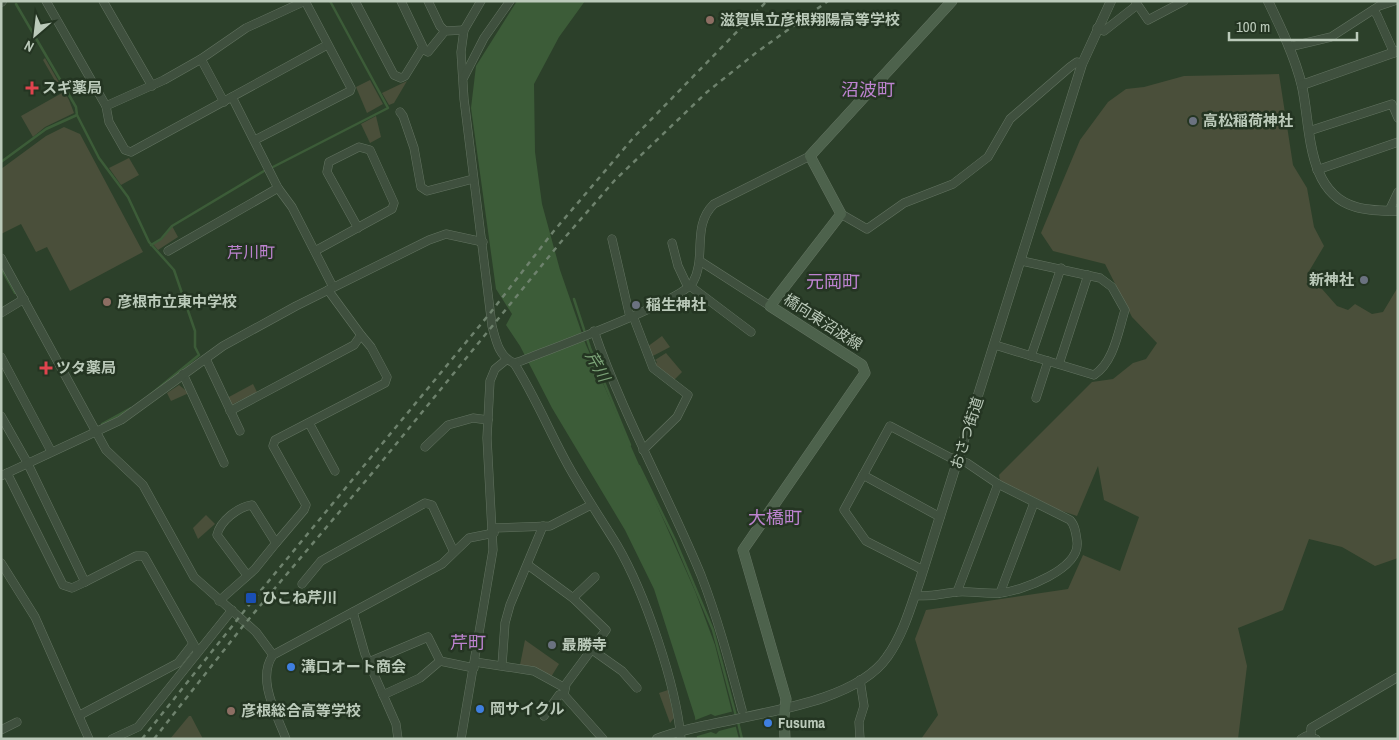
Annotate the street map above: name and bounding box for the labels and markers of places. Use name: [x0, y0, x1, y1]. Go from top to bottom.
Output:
place label: 滋賀県立彦根翔陽高等学校: [720, 9, 900, 30]
marker: 滋賀県立彦根翔陽高等学校: [704, 14, 716, 26]
place label: スギ薬局: [42, 77, 102, 98]
marker: スギ薬局: [26, 82, 38, 94]
place label: 高松稲荷神社: [1203, 110, 1293, 131]
marker: 高松稲荷神社: [1187, 115, 1199, 127]
place label: 新神社: [1309, 269, 1354, 290]
marker: 新神社: [1358, 274, 1370, 286]
place label: 彦根市立東中学校: [117, 291, 237, 312]
place label: 稲生神社: [646, 294, 706, 315]
marker: 彦根市立東中学校: [101, 296, 113, 308]
marker: 稲生神社: [630, 299, 642, 311]
place label: ツタ薬局: [56, 357, 116, 378]
marker: ツタ薬局: [40, 362, 52, 374]
place label: ひこね芹川: [262, 587, 337, 608]
marker: ひこね芹川: [244, 591, 258, 605]
place label: 最勝寺: [562, 634, 607, 655]
marker: 最勝寺: [546, 639, 558, 651]
place label: 溝口オート商会: [301, 656, 406, 677]
marker: 溝口オート商会: [285, 661, 297, 673]
place label: 岡サイクル: [490, 698, 564, 719]
place label: 彦根総合高等学校: [241, 700, 361, 721]
marker: 岡サイクル: [474, 703, 486, 715]
marker: 彦根総合高等学校: [225, 705, 237, 717]
place label: Fusuma: [778, 712, 825, 733]
marker: Fusuma: [762, 717, 774, 729]

